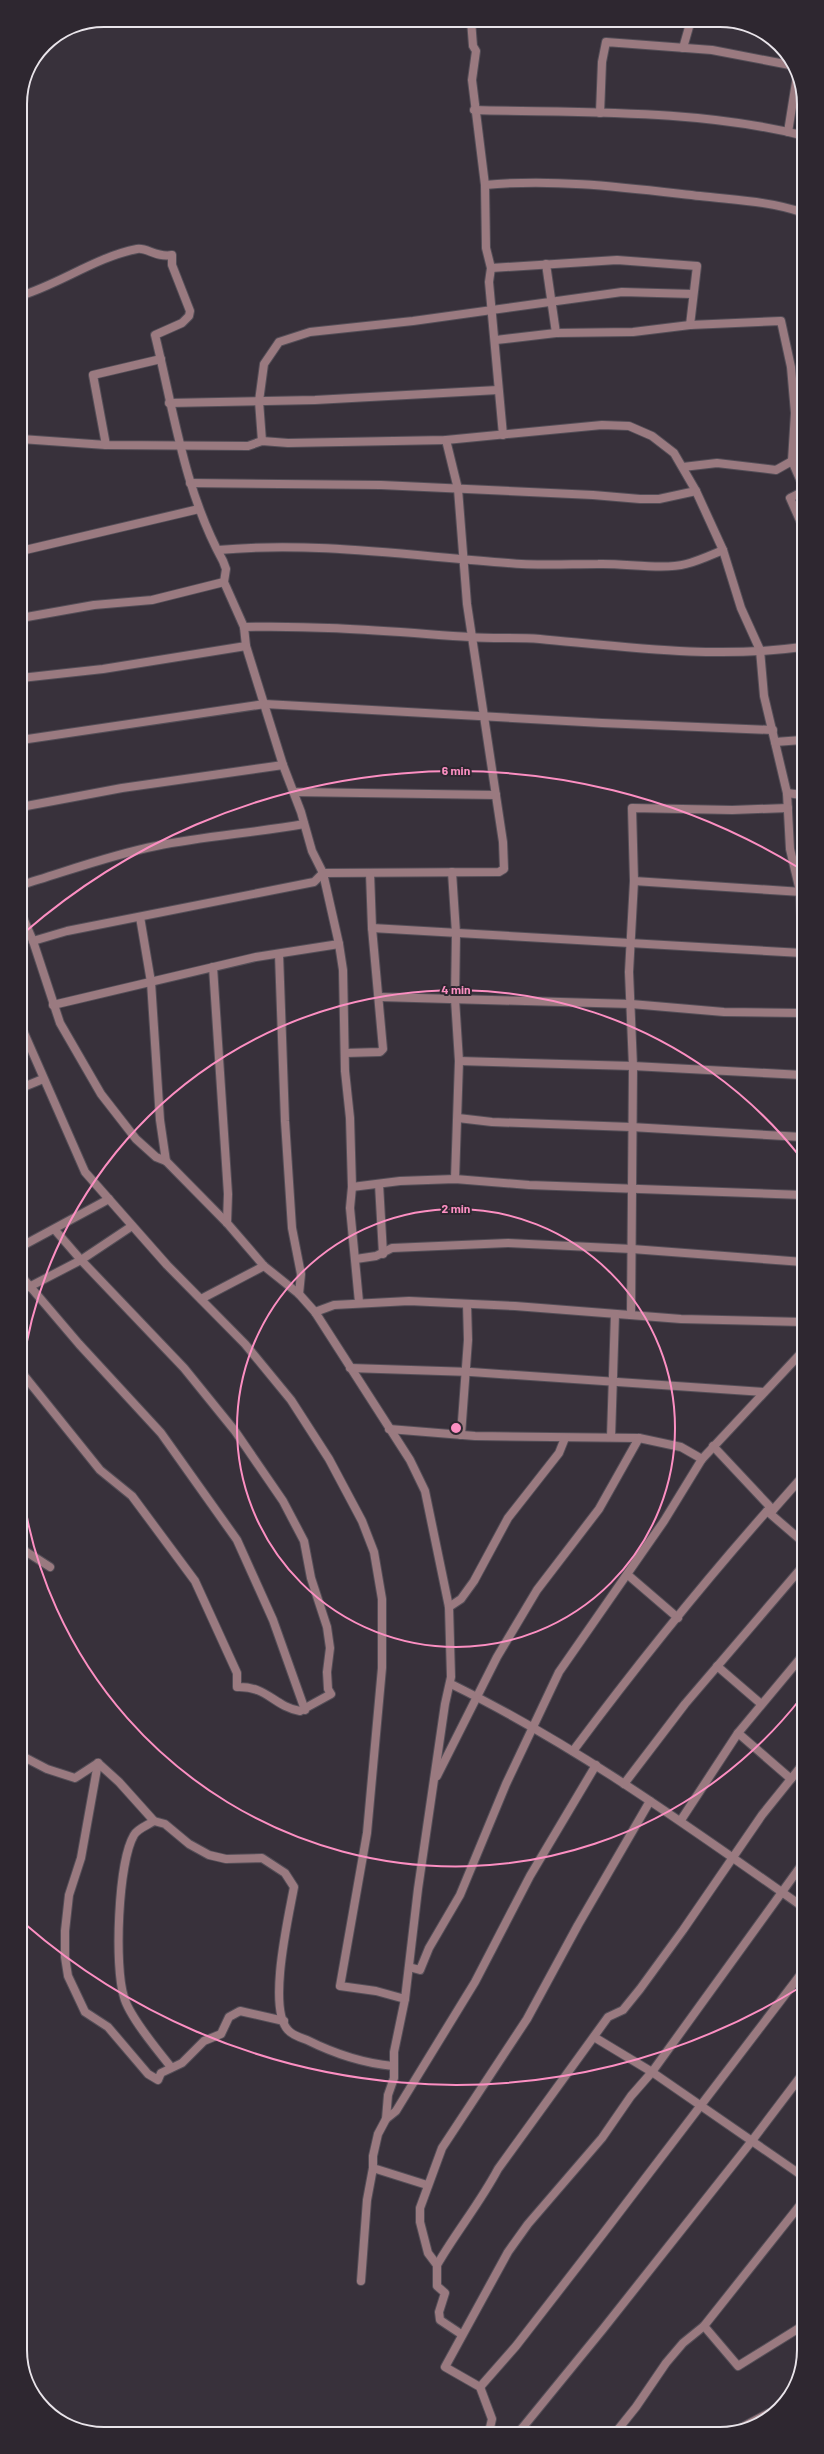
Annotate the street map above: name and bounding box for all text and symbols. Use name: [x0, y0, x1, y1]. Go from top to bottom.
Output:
text: 6 min: [442, 763, 470, 777]
text: 4 min: [441, 982, 471, 996]
text: 2 min: [442, 1201, 470, 1215]
centre of rings: [449, 1421, 463, 1435]

